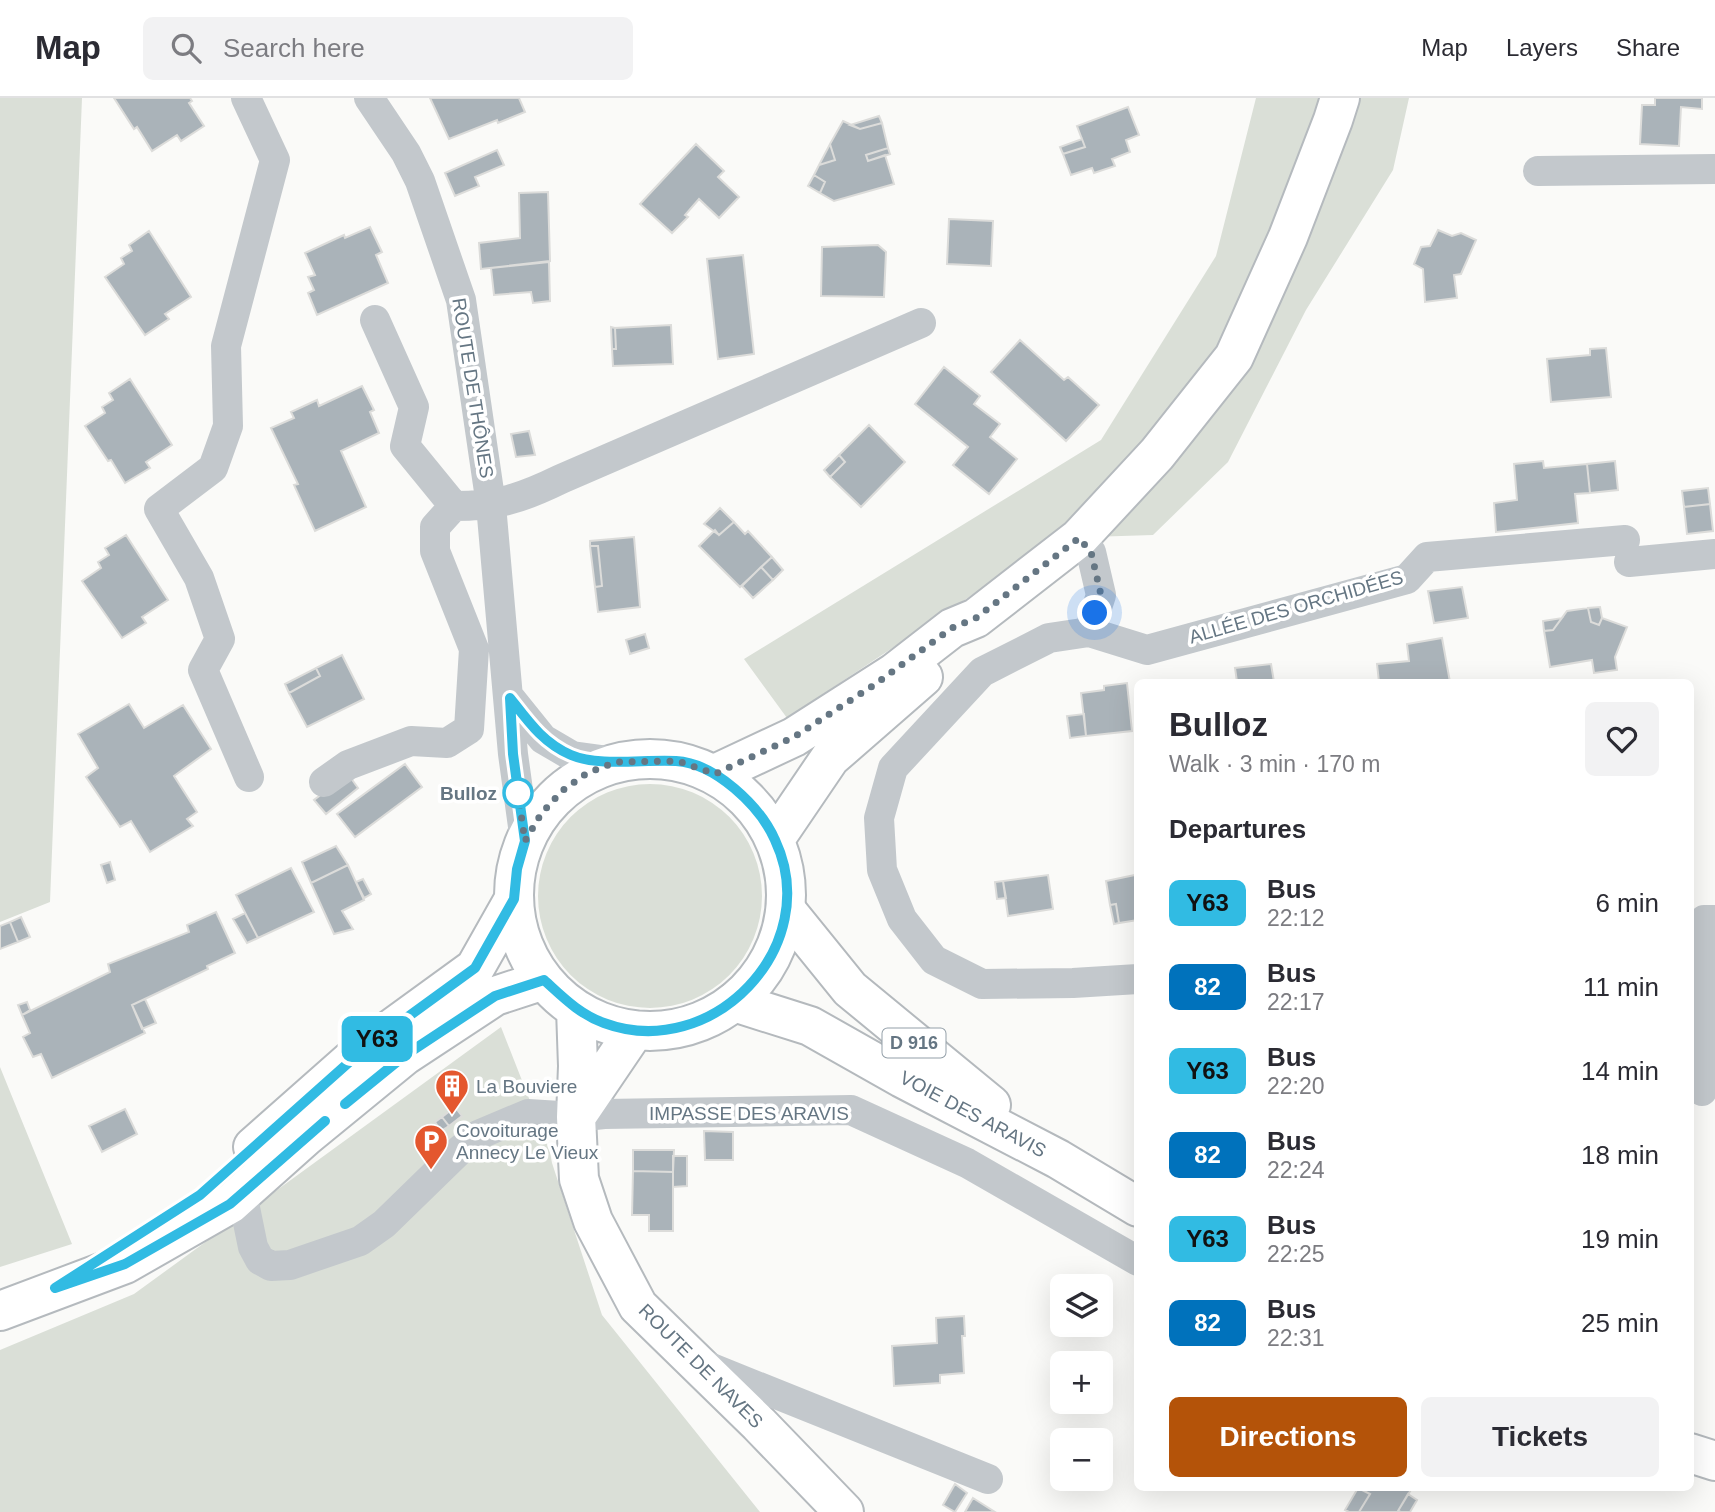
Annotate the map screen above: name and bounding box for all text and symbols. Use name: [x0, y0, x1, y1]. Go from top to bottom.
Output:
search box: [143, 17, 633, 80]
text: Map: [35, 29, 101, 66]
icon: search: [167, 29, 205, 67]
text: Search here: [223, 33, 365, 63]
text: Map: [1421, 34, 1468, 61]
text: Layers: [1506, 34, 1578, 61]
text: Share: [1616, 34, 1680, 61]
street label: ROUTE DE THÔNES: [448, 296, 498, 480]
street label: ALLÉE DES ORCHIDÉES: [1187, 566, 1405, 648]
your location: [1077, 595, 1112, 630]
button: heart: [1585, 702, 1659, 776]
text: Bulloz: [1169, 706, 1268, 743]
text: Walk · 3 min · 170 m: [1169, 751, 1380, 777]
marker: Bulloz: [503, 778, 533, 808]
place label: Bulloz: [440, 783, 497, 804]
text: Departures: [1169, 814, 1306, 844]
text: Bus: [1267, 874, 1316, 904]
text: 6 min: [1595, 888, 1659, 918]
text: Y63: [1186, 889, 1229, 916]
text: 22:12: [1267, 905, 1325, 931]
text: Bus: [1267, 958, 1316, 988]
text: 11 min: [1583, 972, 1659, 1002]
text: 82: [1194, 973, 1221, 1000]
text: 22:17: [1267, 989, 1325, 1015]
line badge: Y63: [337, 1016, 417, 1062]
text: Y63: [356, 1025, 398, 1052]
road number: D 916: [883, 1028, 946, 1058]
text: Bus: [1267, 1042, 1316, 1072]
text: 14 min: [1581, 1056, 1659, 1086]
text: Y63: [1186, 1057, 1229, 1084]
building icon: La Bouviere: [433, 1067, 471, 1116]
street label: VOIE DES ARAVIS: [896, 1067, 1050, 1161]
text: 22:20: [1267, 1073, 1325, 1099]
place label: La Bouviere: [476, 1076, 577, 1097]
street label: IMPASSE DES ARAVIS: [649, 1103, 849, 1124]
place label: Covoiturage Annecy Le Vieux: [456, 1120, 599, 1163]
parking icon: Covoiturage Annecy Le Vieux: [412, 1122, 450, 1171]
text: Bus: [1267, 1126, 1316, 1156]
text: 18 min: [1581, 1140, 1659, 1170]
text: 82: [1194, 1141, 1221, 1168]
text: 22:24: [1267, 1157, 1325, 1183]
text: Bus: [1267, 1210, 1316, 1240]
text: 19 min: [1581, 1224, 1659, 1254]
text: Y63: [1186, 1225, 1229, 1252]
text: 22:25: [1267, 1241, 1325, 1267]
map controls: [1050, 1274, 1113, 1491]
button: layers: [1050, 1274, 1113, 1337]
text: Bus: [1267, 1294, 1316, 1324]
street label: ROUTE DE NAVES: [635, 1300, 767, 1432]
text: 25 min: [1581, 1308, 1659, 1338]
text: 82: [1194, 1309, 1221, 1336]
text: 22:31: [1267, 1325, 1325, 1351]
button: +: [1050, 1351, 1113, 1414]
button: Directions: [1169, 1397, 1407, 1477]
button: Tickets: [1421, 1397, 1659, 1477]
button: −: [1050, 1428, 1113, 1491]

